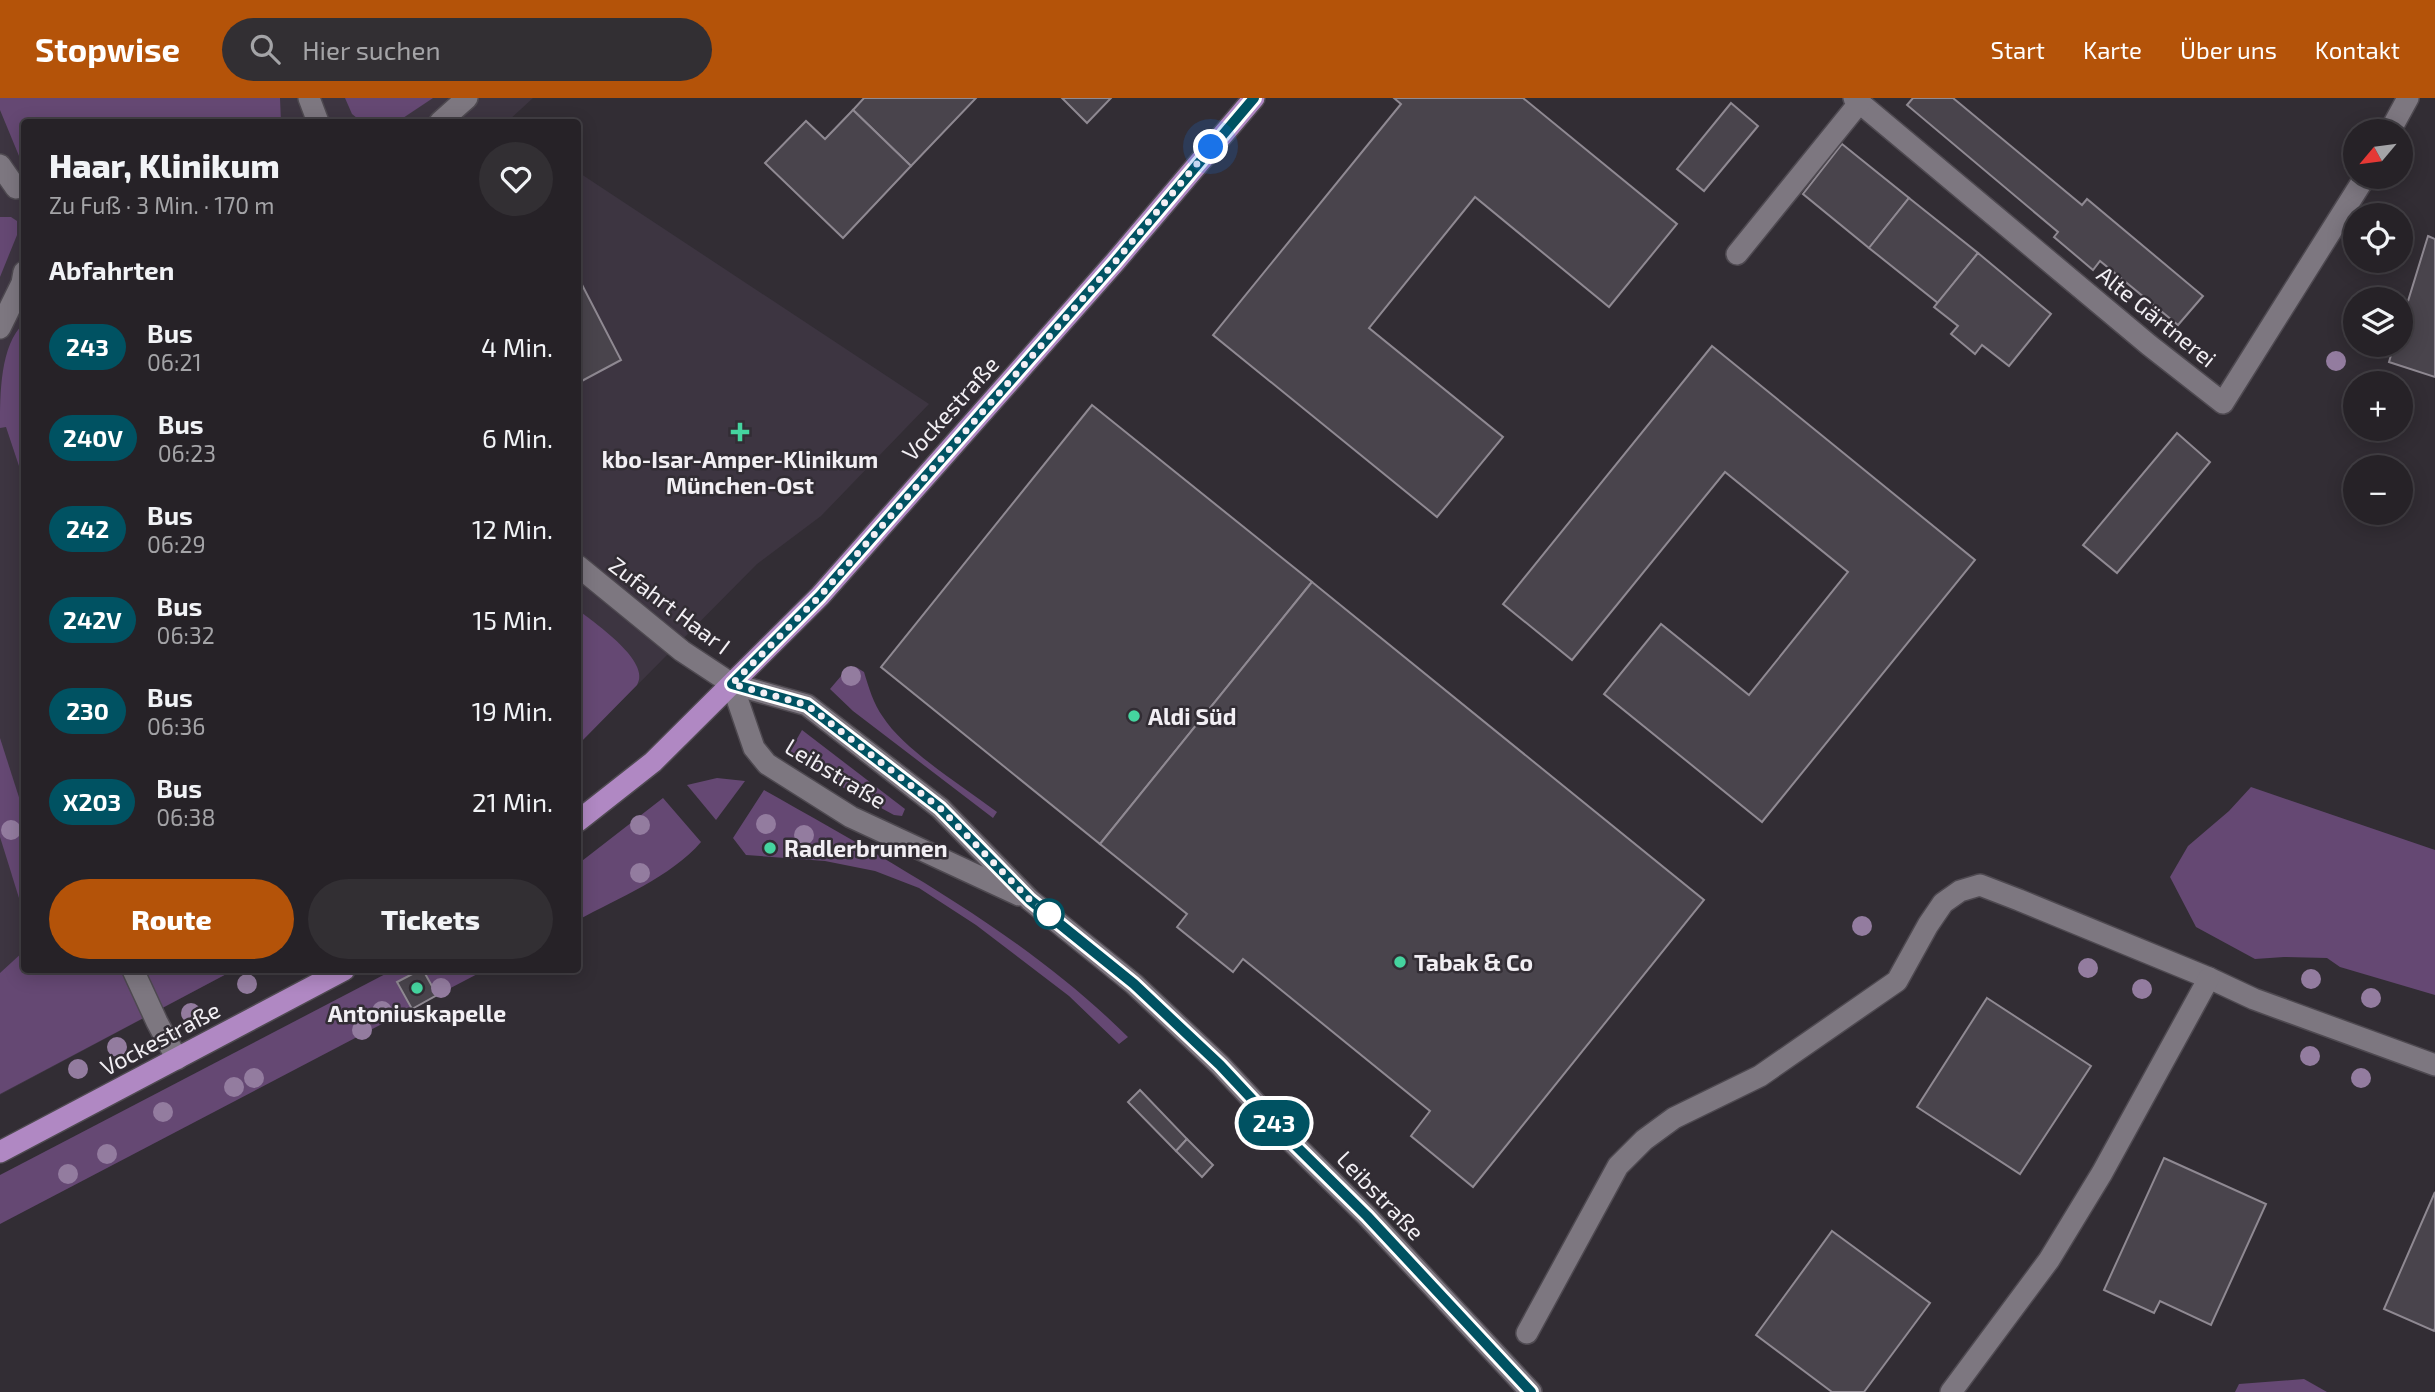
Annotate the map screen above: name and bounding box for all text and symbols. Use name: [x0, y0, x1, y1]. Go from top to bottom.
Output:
search box: [222, 18, 712, 81]
text: Stopwise: [35, 29, 180, 69]
icon: search: [246, 30, 284, 68]
text: Hier suchen: [302, 34, 441, 65]
text: Start: [1991, 35, 2045, 64]
text: Karte: [2083, 35, 2142, 64]
text: Über uns: [2180, 35, 2277, 64]
text: Kontakt: [2315, 35, 2400, 64]
north arrow: [2343, 119, 2413, 189]
map controls: [2343, 119, 2413, 525]
your location: [1193, 129, 1228, 164]
button: heart: [479, 142, 553, 216]
text: Haar, Klinikum: [49, 145, 280, 185]
text: Zu Fuß · 3 Min. · 170 m: [49, 191, 274, 219]
button: locate: [2343, 203, 2413, 273]
text: Abfahrten: [49, 254, 174, 285]
street label: Alte Gärtnerei: [2092, 259, 2222, 373]
button: layers: [2343, 287, 2413, 357]
text: Bus: [147, 317, 193, 348]
text: 4 Min.: [481, 331, 553, 362]
text: 243: [66, 332, 109, 361]
text: 06:21: [147, 348, 202, 376]
street label: Vockestraße: [896, 350, 1004, 466]
button: +: [2343, 371, 2413, 441]
text: Bus: [158, 408, 204, 439]
text: 6 Min.: [482, 422, 553, 453]
marker: kbo-Isar-Amper-Klinikum München-Ost: [730, 422, 750, 442]
text: 240V: [63, 423, 123, 452]
text: 06:23: [158, 439, 216, 467]
place label: kbo-Isar-Amper-Klinikum München-Ost: [602, 445, 878, 499]
button: −: [2343, 455, 2413, 525]
text: Bus: [147, 499, 193, 530]
text: 12 Min.: [472, 513, 553, 544]
text: 242: [66, 514, 109, 543]
text: 06:29: [147, 530, 206, 558]
street label: Zufahrt Haar I: [604, 550, 736, 660]
text: Bus: [157, 590, 202, 621]
text: 15 Min.: [473, 604, 553, 635]
text: 242V: [63, 605, 122, 634]
text: 06:32: [157, 621, 215, 649]
text: Bus: [147, 681, 193, 712]
text: 19 Min.: [472, 695, 553, 726]
text: 230: [66, 696, 109, 725]
place label: Aldi Süd: [1148, 702, 1236, 730]
marker: Aldi Süd: [1126, 708, 1142, 724]
text: 06:36: [147, 712, 205, 740]
street label: Leibstraße: [780, 732, 892, 814]
text: Bus: [156, 772, 202, 803]
text: 21 Min.: [472, 786, 553, 817]
text: X203: [63, 787, 121, 816]
text: 06:38: [156, 803, 215, 831]
place label: Radlerbrunnen: [784, 834, 948, 862]
marker: Radlerbrunnen: [762, 840, 778, 856]
button: Route: [49, 879, 294, 959]
button: Tickets: [308, 879, 553, 959]
unlabelled marker: [1034, 899, 1064, 929]
place label: Tabak & Co: [1414, 948, 1533, 976]
marker: Tabak & Co: [1392, 954, 1408, 970]
marker: Antoniuskapelle: [409, 980, 425, 996]
street label: Vockestraße: [95, 995, 225, 1081]
place label: Antoniuskapelle: [328, 999, 506, 1027]
line badge: 243: [1234, 1100, 1314, 1146]
text: 243: [1253, 1108, 1295, 1137]
street label: Leibstraße: [1332, 1145, 1430, 1245]

